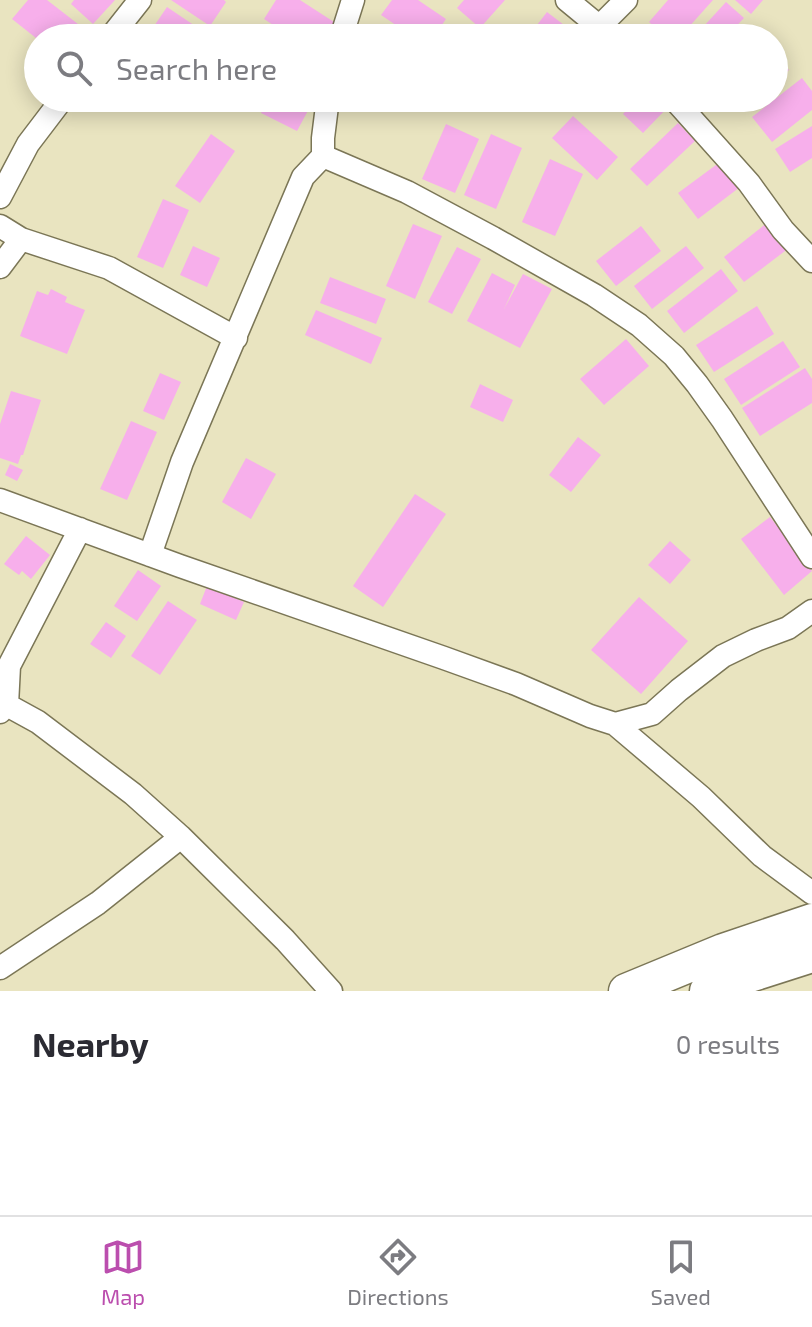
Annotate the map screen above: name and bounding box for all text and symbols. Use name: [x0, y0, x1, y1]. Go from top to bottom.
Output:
search box: [24, 24, 788, 112]
icon: search: [52, 46, 96, 90]
text: Search here: [116, 50, 277, 86]
text: Nearby: [32, 1023, 149, 1064]
text: 0 results: [676, 1028, 780, 1059]
tab: Map: [101, 1235, 145, 1309]
tab: Directions: [347, 1235, 449, 1309]
tab: Saved: [651, 1235, 711, 1309]

